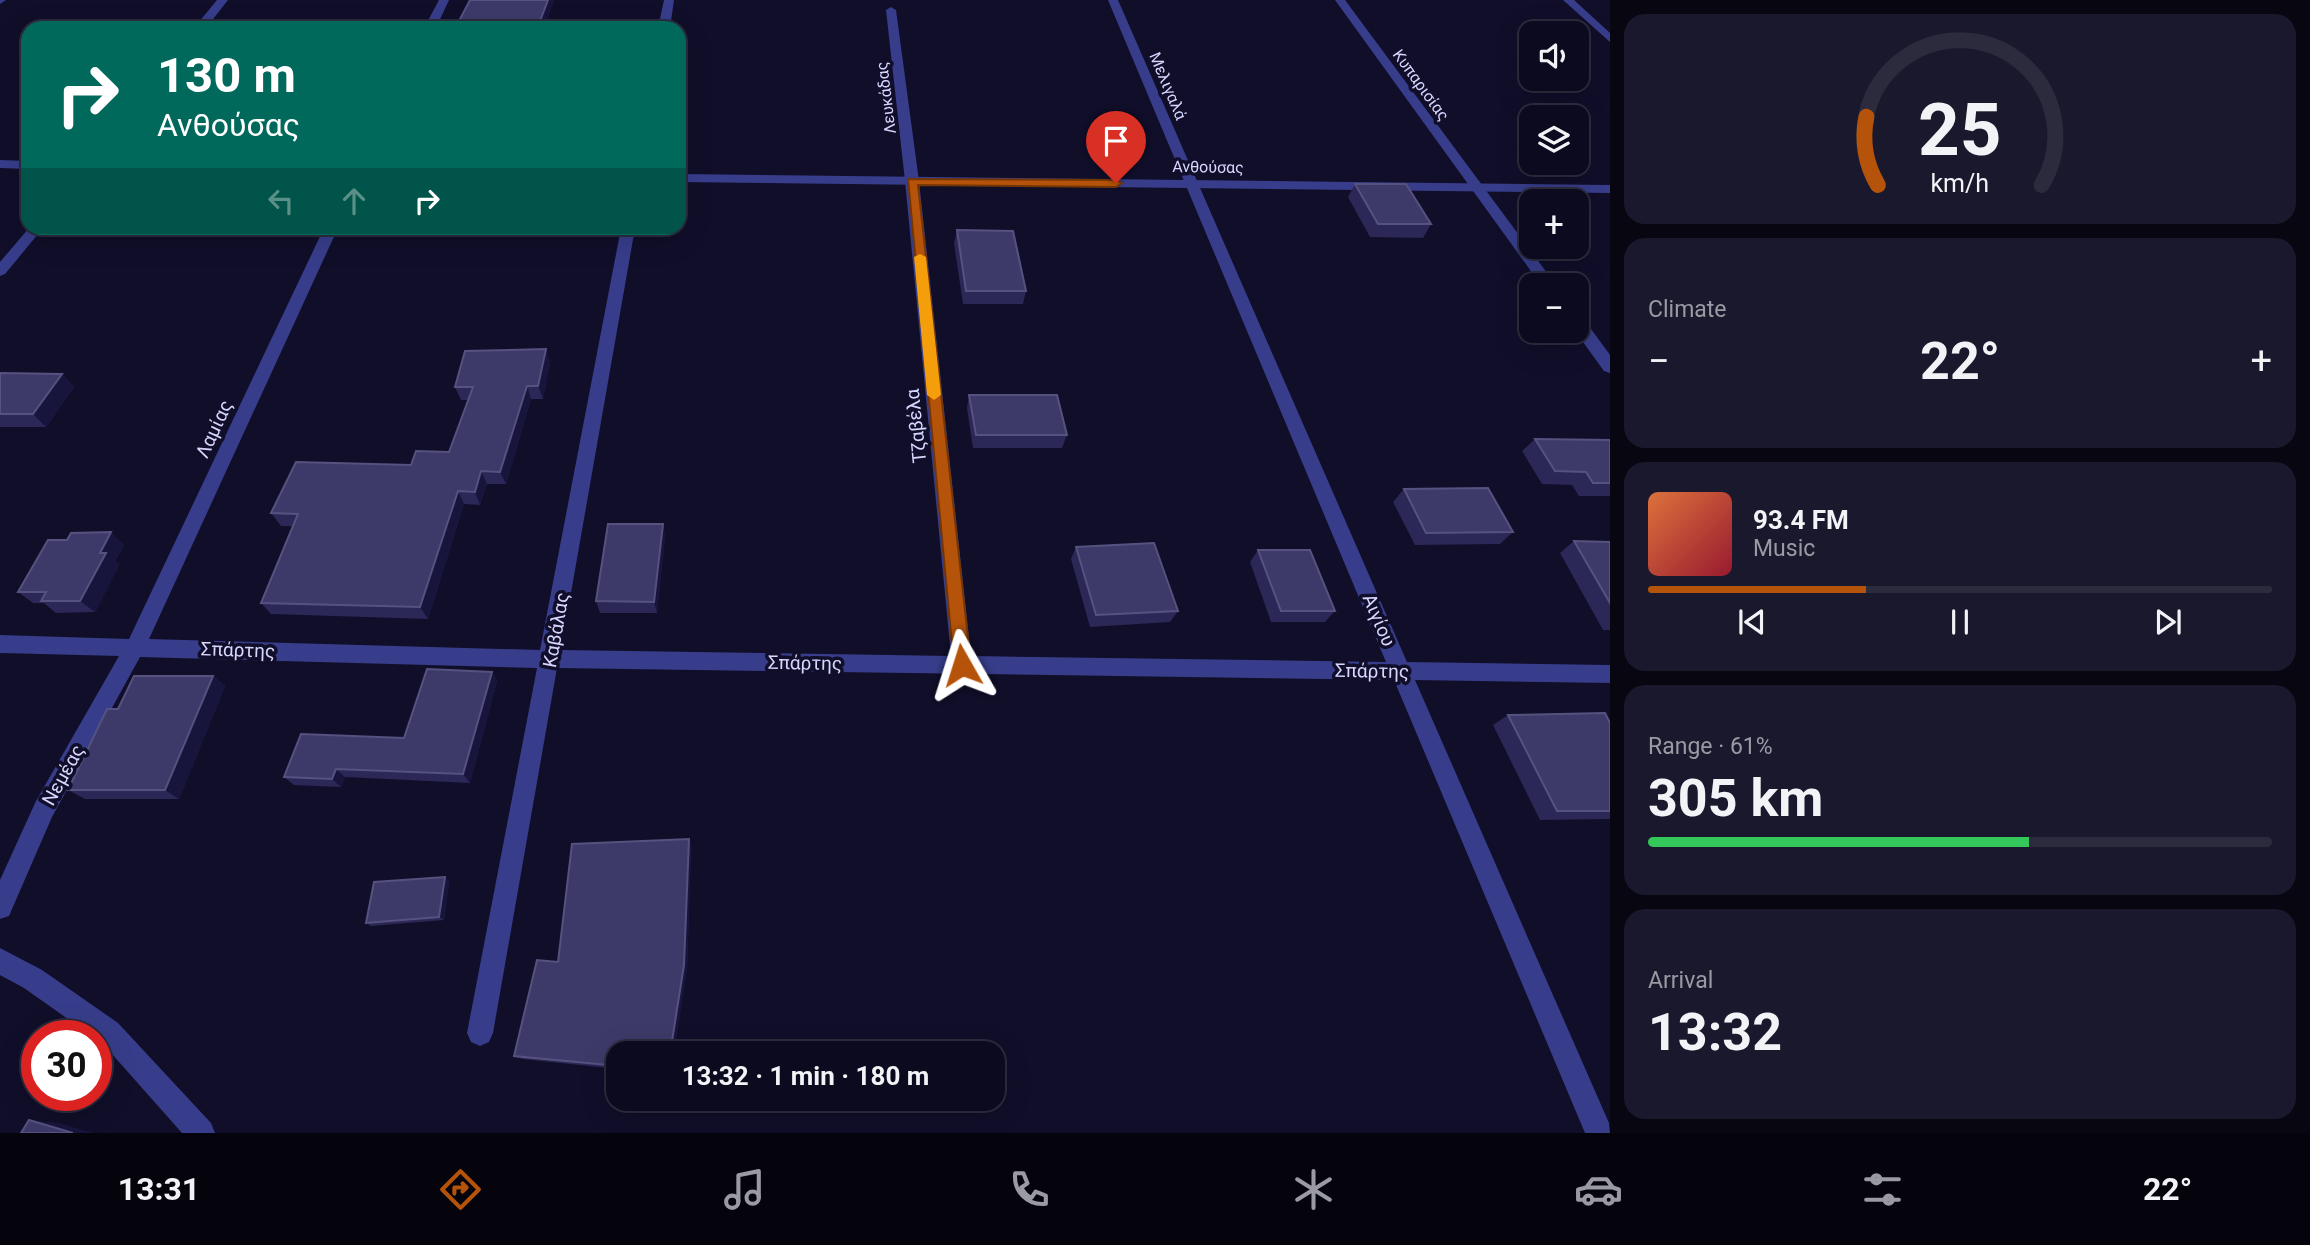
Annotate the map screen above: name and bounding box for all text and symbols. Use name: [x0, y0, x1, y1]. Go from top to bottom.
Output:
map controls: [1519, 21, 1589, 343]
button: sound: [1519, 21, 1589, 91]
street label: Κυπαρισίας: [1389, 46, 1453, 124]
text: 130 m: [157, 47, 296, 104]
icon: right: [42, 49, 133, 140]
street label: Μελιγαλά: [1145, 49, 1191, 123]
street label: Λευκάδας: [872, 61, 900, 135]
text: 25: [1918, 87, 2002, 173]
button: layers: [1519, 105, 1589, 175]
text: Ανθούσας: [157, 106, 300, 144]
pin: [1086, 111, 1146, 183]
icon: arrive: [1097, 122, 1135, 160]
street label: Ανθούσας: [1172, 157, 1244, 177]
text: km/h: [1931, 169, 1989, 198]
icon: left: [262, 182, 300, 220]
icon: ahead: [335, 182, 373, 220]
icon: right: [408, 182, 446, 220]
button: +: [1519, 189, 1589, 259]
button: −: [1519, 273, 1589, 343]
text: Climate: [1648, 296, 1727, 323]
text: 22°: [1920, 331, 2000, 392]
text: −: [1648, 339, 1670, 383]
text: +: [2250, 339, 2272, 383]
street label: Τζαβέλα: [901, 388, 931, 464]
street label: Λαμίας: [191, 396, 237, 462]
text: 93.4 FM: [1753, 505, 1849, 535]
text: Music: [1753, 535, 1815, 562]
street label: Αιγίου: [1358, 590, 1400, 650]
street label: Καβάλας: [538, 591, 574, 669]
icon: previous: [1733, 603, 1771, 641]
icon: pause: [1941, 603, 1979, 641]
icon: next: [2149, 603, 2187, 641]
position arrow: [925, 628, 999, 702]
street label: Σπάρτης: [200, 637, 276, 663]
street label: Σπάρτης: [768, 651, 842, 675]
street label: Σπάρτης: [1335, 659, 1409, 683]
text: Range · 61%: [1648, 733, 1773, 760]
street label: Νεμέας: [37, 741, 89, 809]
text: 305 km: [1648, 768, 1823, 829]
text: Arrival: [1648, 967, 1713, 994]
text: 13:32: [1648, 1002, 1782, 1063]
speed limit sign: 30: [21, 1020, 112, 1111]
text: 13:32 · 1 min · 180 m: [682, 1061, 929, 1091]
icon: directions: [436, 1165, 485, 1214]
icon: music: [720, 1165, 769, 1214]
icon: phone: [1005, 1165, 1054, 1214]
icon: climate: [1289, 1165, 1338, 1214]
icon: car: [1574, 1165, 1623, 1214]
icon: filters: [1858, 1165, 1907, 1214]
text: 13:31: [118, 1170, 200, 1208]
text: 22°: [2143, 1170, 2192, 1208]

